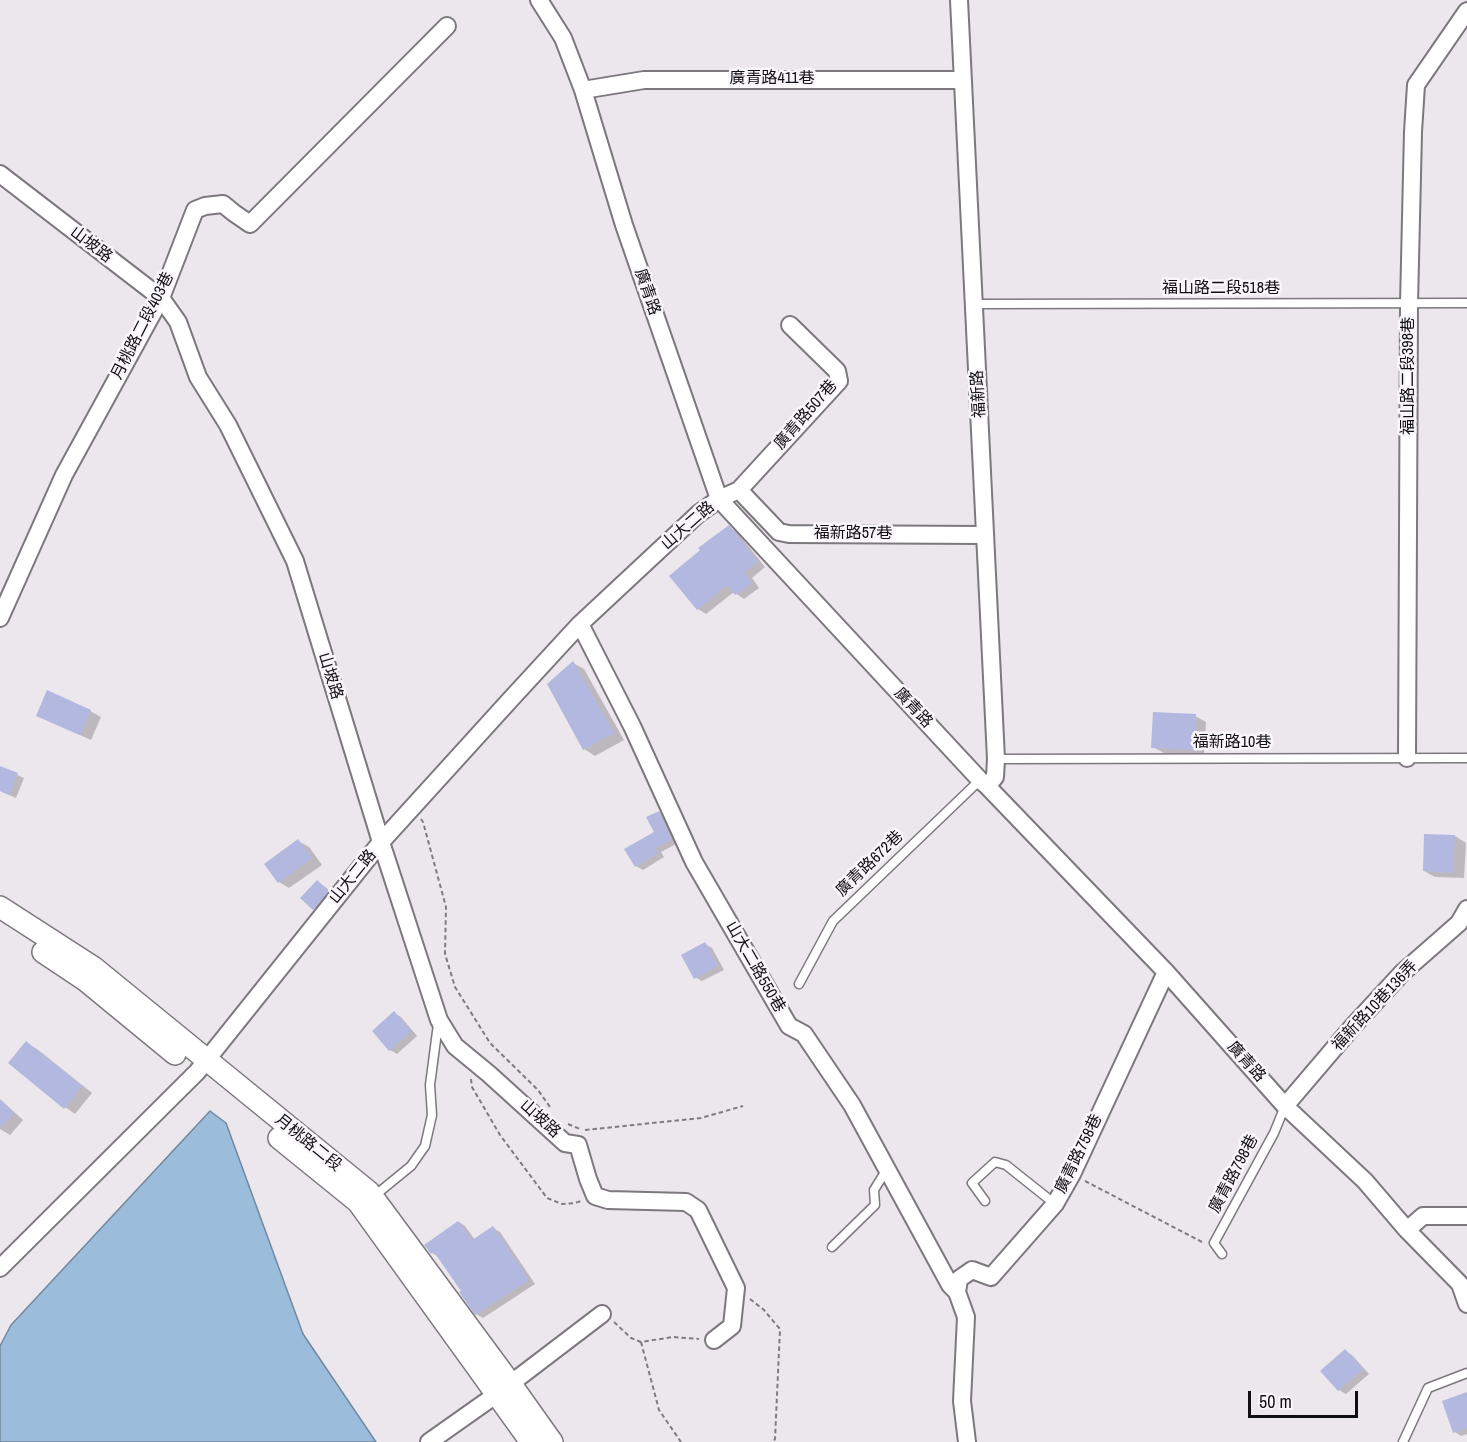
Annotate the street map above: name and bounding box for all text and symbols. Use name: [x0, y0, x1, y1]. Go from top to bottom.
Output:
street label: 廣青路411巷: [730, 69, 814, 89]
street label: 山坡路: [66, 223, 116, 267]
street label: 廣青路: [630, 266, 664, 318]
street label: 月桃路二段403巷: [108, 269, 178, 383]
street label: 福山路二段518巷: [1162, 279, 1280, 299]
street label: 福山路二段398巷: [1399, 317, 1419, 435]
street label: 福新路: [968, 370, 990, 418]
street label: 廣青路507巷: [771, 376, 841, 454]
street label: 山大二路: [658, 498, 718, 554]
street label: 福新路57巷: [814, 524, 892, 544]
street label: 山坡路: [314, 650, 346, 702]
street label: 廣青路: [890, 684, 936, 732]
street label: 福新路10巷: [1193, 733, 1271, 753]
street label: 廣青路672巷: [832, 827, 908, 901]
street label: 山大二路: [325, 846, 381, 908]
street label: 山大二路550巷: [721, 918, 789, 1016]
street label: 福新路10巷136弄: [1328, 957, 1422, 1055]
street label: 廣青路: [1223, 1038, 1269, 1086]
street label: 山坡路: [516, 1096, 564, 1142]
street label: 月桃路二段: [271, 1110, 345, 1176]
street label: 廣青路758巷: [1052, 1111, 1106, 1197]
street label: 廣青路798巷: [1205, 1132, 1263, 1216]
scale bar: [1251, 1379, 1360, 1417]
text: 50 m: [1259, 1389, 1292, 1414]

